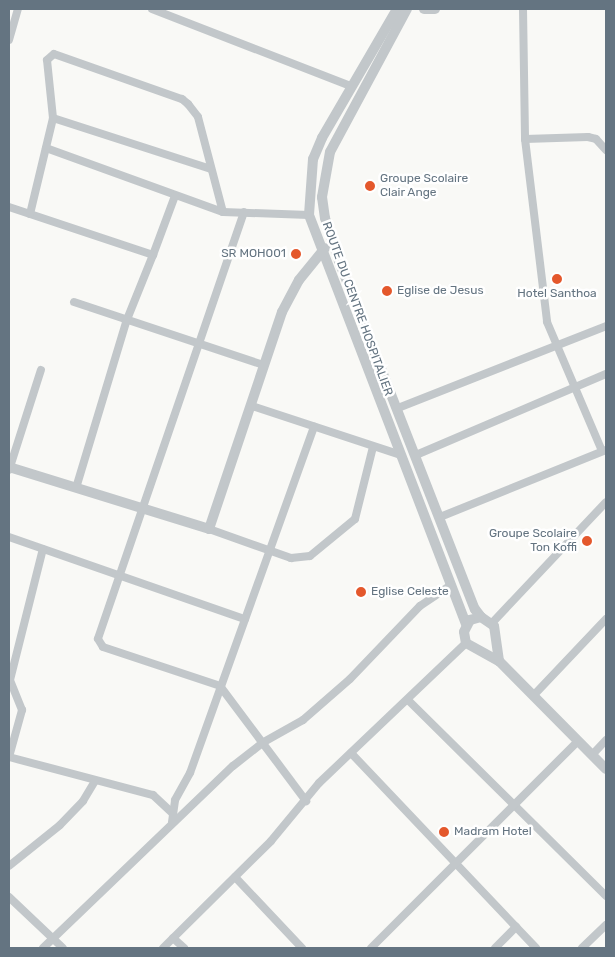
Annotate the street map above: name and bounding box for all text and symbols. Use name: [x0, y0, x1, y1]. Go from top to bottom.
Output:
place label: Groupe Scolaire Clair Ange: [380, 172, 468, 200]
marker: Groupe Scolaire Clair Ange: [364, 180, 376, 192]
street label: ROUTE DU CENTRE HOSPITALIER: [319, 220, 395, 398]
place label: SR MOH001: [221, 247, 286, 261]
marker: SR MOH001: [290, 248, 302, 260]
marker: Hotel Santhoa: [551, 273, 563, 285]
place label: Eglise de Jesus: [397, 284, 484, 298]
marker: Eglise de Jesus: [381, 285, 393, 297]
place label: Hotel Santhoa: [517, 287, 597, 301]
place label: Groupe Scolaire Ton Koffi: [489, 527, 577, 555]
marker: Groupe Scolaire Ton Koffi: [581, 535, 593, 547]
place label: Eglise Celeste: [371, 585, 449, 599]
marker: Eglise Celeste: [355, 586, 367, 598]
place label: Madram Hotel: [454, 825, 532, 839]
marker: Madram Hotel: [438, 826, 450, 838]

